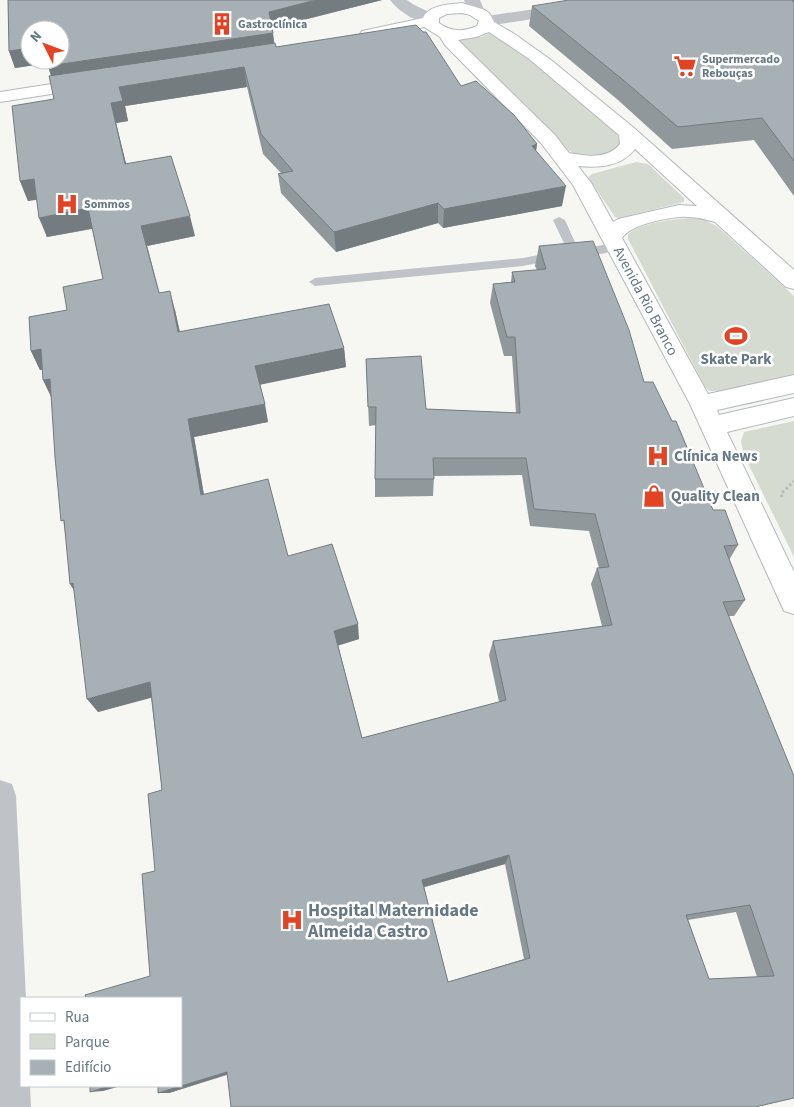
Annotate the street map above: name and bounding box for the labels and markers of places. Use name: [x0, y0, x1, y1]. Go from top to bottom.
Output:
building icon: Gastroclínica: [209, 11, 235, 37]
place label: Gastroclínica: [238, 16, 307, 33]
place label: Supermercado Rebouças: [702, 51, 780, 82]
supermarket icon: Supermercado Rebouças: [672, 53, 698, 79]
hospital icon: Sommos: [54, 191, 80, 217]
place label: Sommos: [84, 196, 130, 213]
sports icon: Skate Park: [723, 323, 749, 349]
place label: Skate Park: [701, 349, 772, 370]
hospital icon: Clínica News: [645, 443, 671, 469]
place label: Clínica News: [674, 446, 758, 467]
shop icon: Quality Clean: [641, 483, 667, 509]
place label: Quality Clean: [671, 486, 760, 507]
place label: Hospital Maternidade Almeida Castro: [307, 898, 479, 944]
hospital icon: Hospital Maternidade Almeida Castro: [279, 907, 305, 933]

